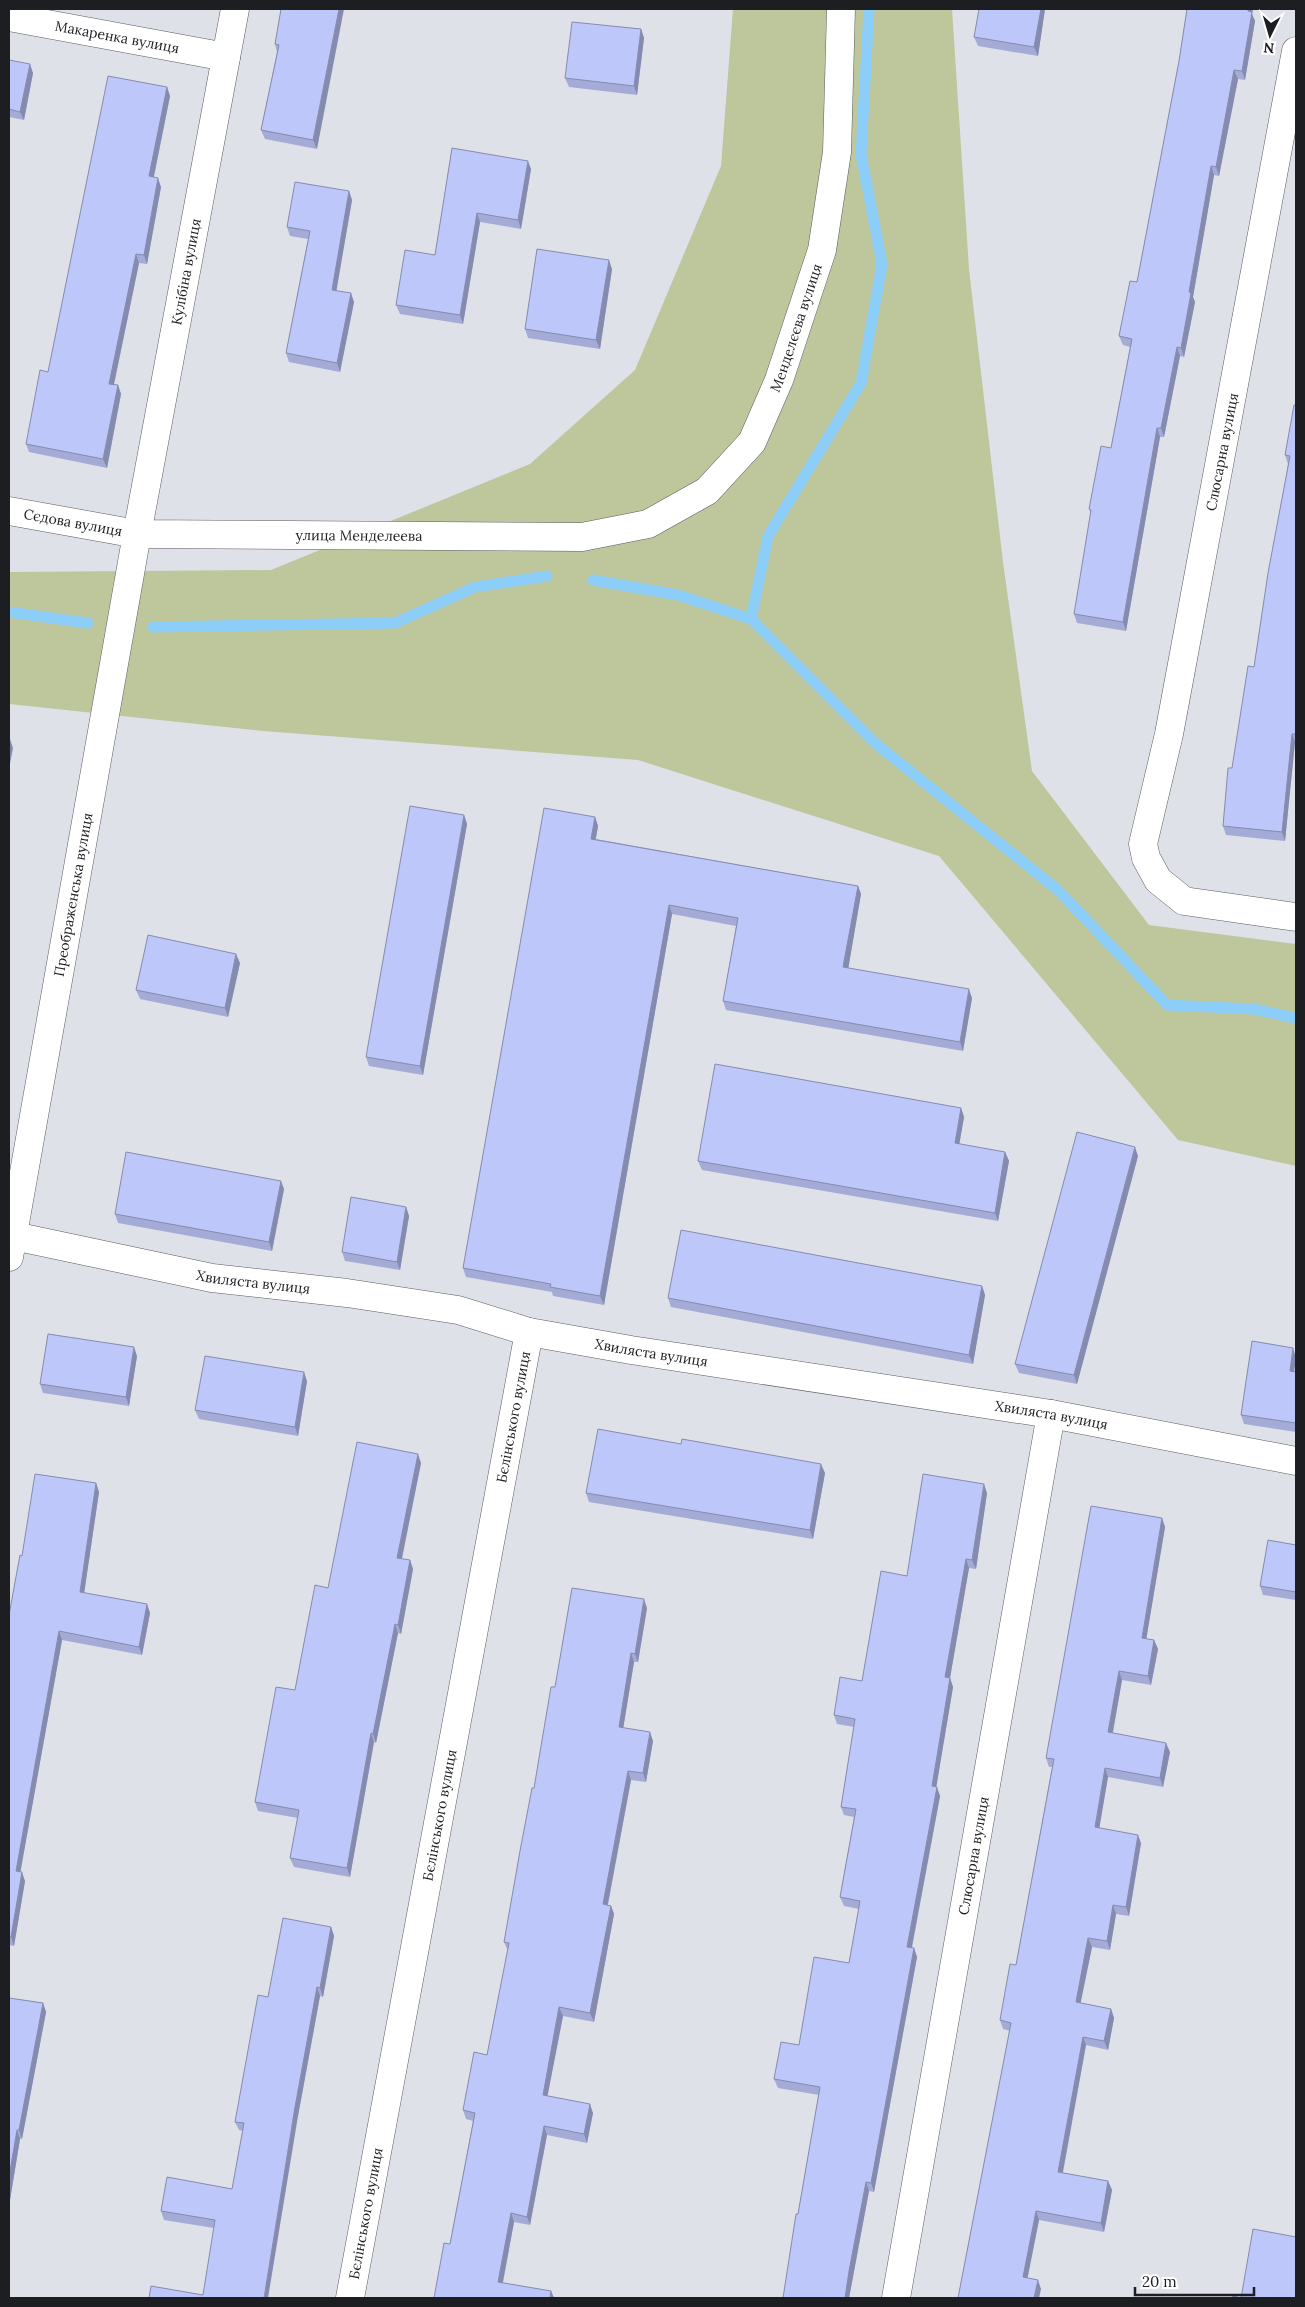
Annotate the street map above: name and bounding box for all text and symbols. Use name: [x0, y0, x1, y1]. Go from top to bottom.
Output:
north arrow: [1245, 10, 1295, 60]
street label: Макаренка вулиця: [54, 17, 181, 57]
text: N: [1263, 38, 1275, 57]
street label: Кулібіна вулиця: [167, 217, 205, 327]
street label: Менделєєва вулиця: [766, 261, 826, 395]
street label: Слюсарна вулиця: [1202, 391, 1242, 513]
street label: Сєдова вулиця: [22, 505, 124, 540]
street label: улица Менделеева: [295, 526, 423, 545]
street label: Преображенська вулиця: [50, 811, 96, 978]
street label: Хвиляста вулиця: [195, 1266, 311, 1298]
street label: Хвиляста вулиця: [593, 1335, 709, 1371]
street label: Бєлінського вулиця: [492, 1350, 534, 1484]
street label: Хвиляста вулиця: [994, 1397, 1109, 1434]
street label: Бєлінського вулиця: [418, 1748, 460, 1882]
street label: Слюсарна вулиця: [954, 1795, 993, 1916]
street label: Бєлінського вулиця: [345, 2146, 387, 2281]
scale bar: [1135, 2264, 1254, 2296]
text: 20 m: [1142, 2272, 1177, 2291]

